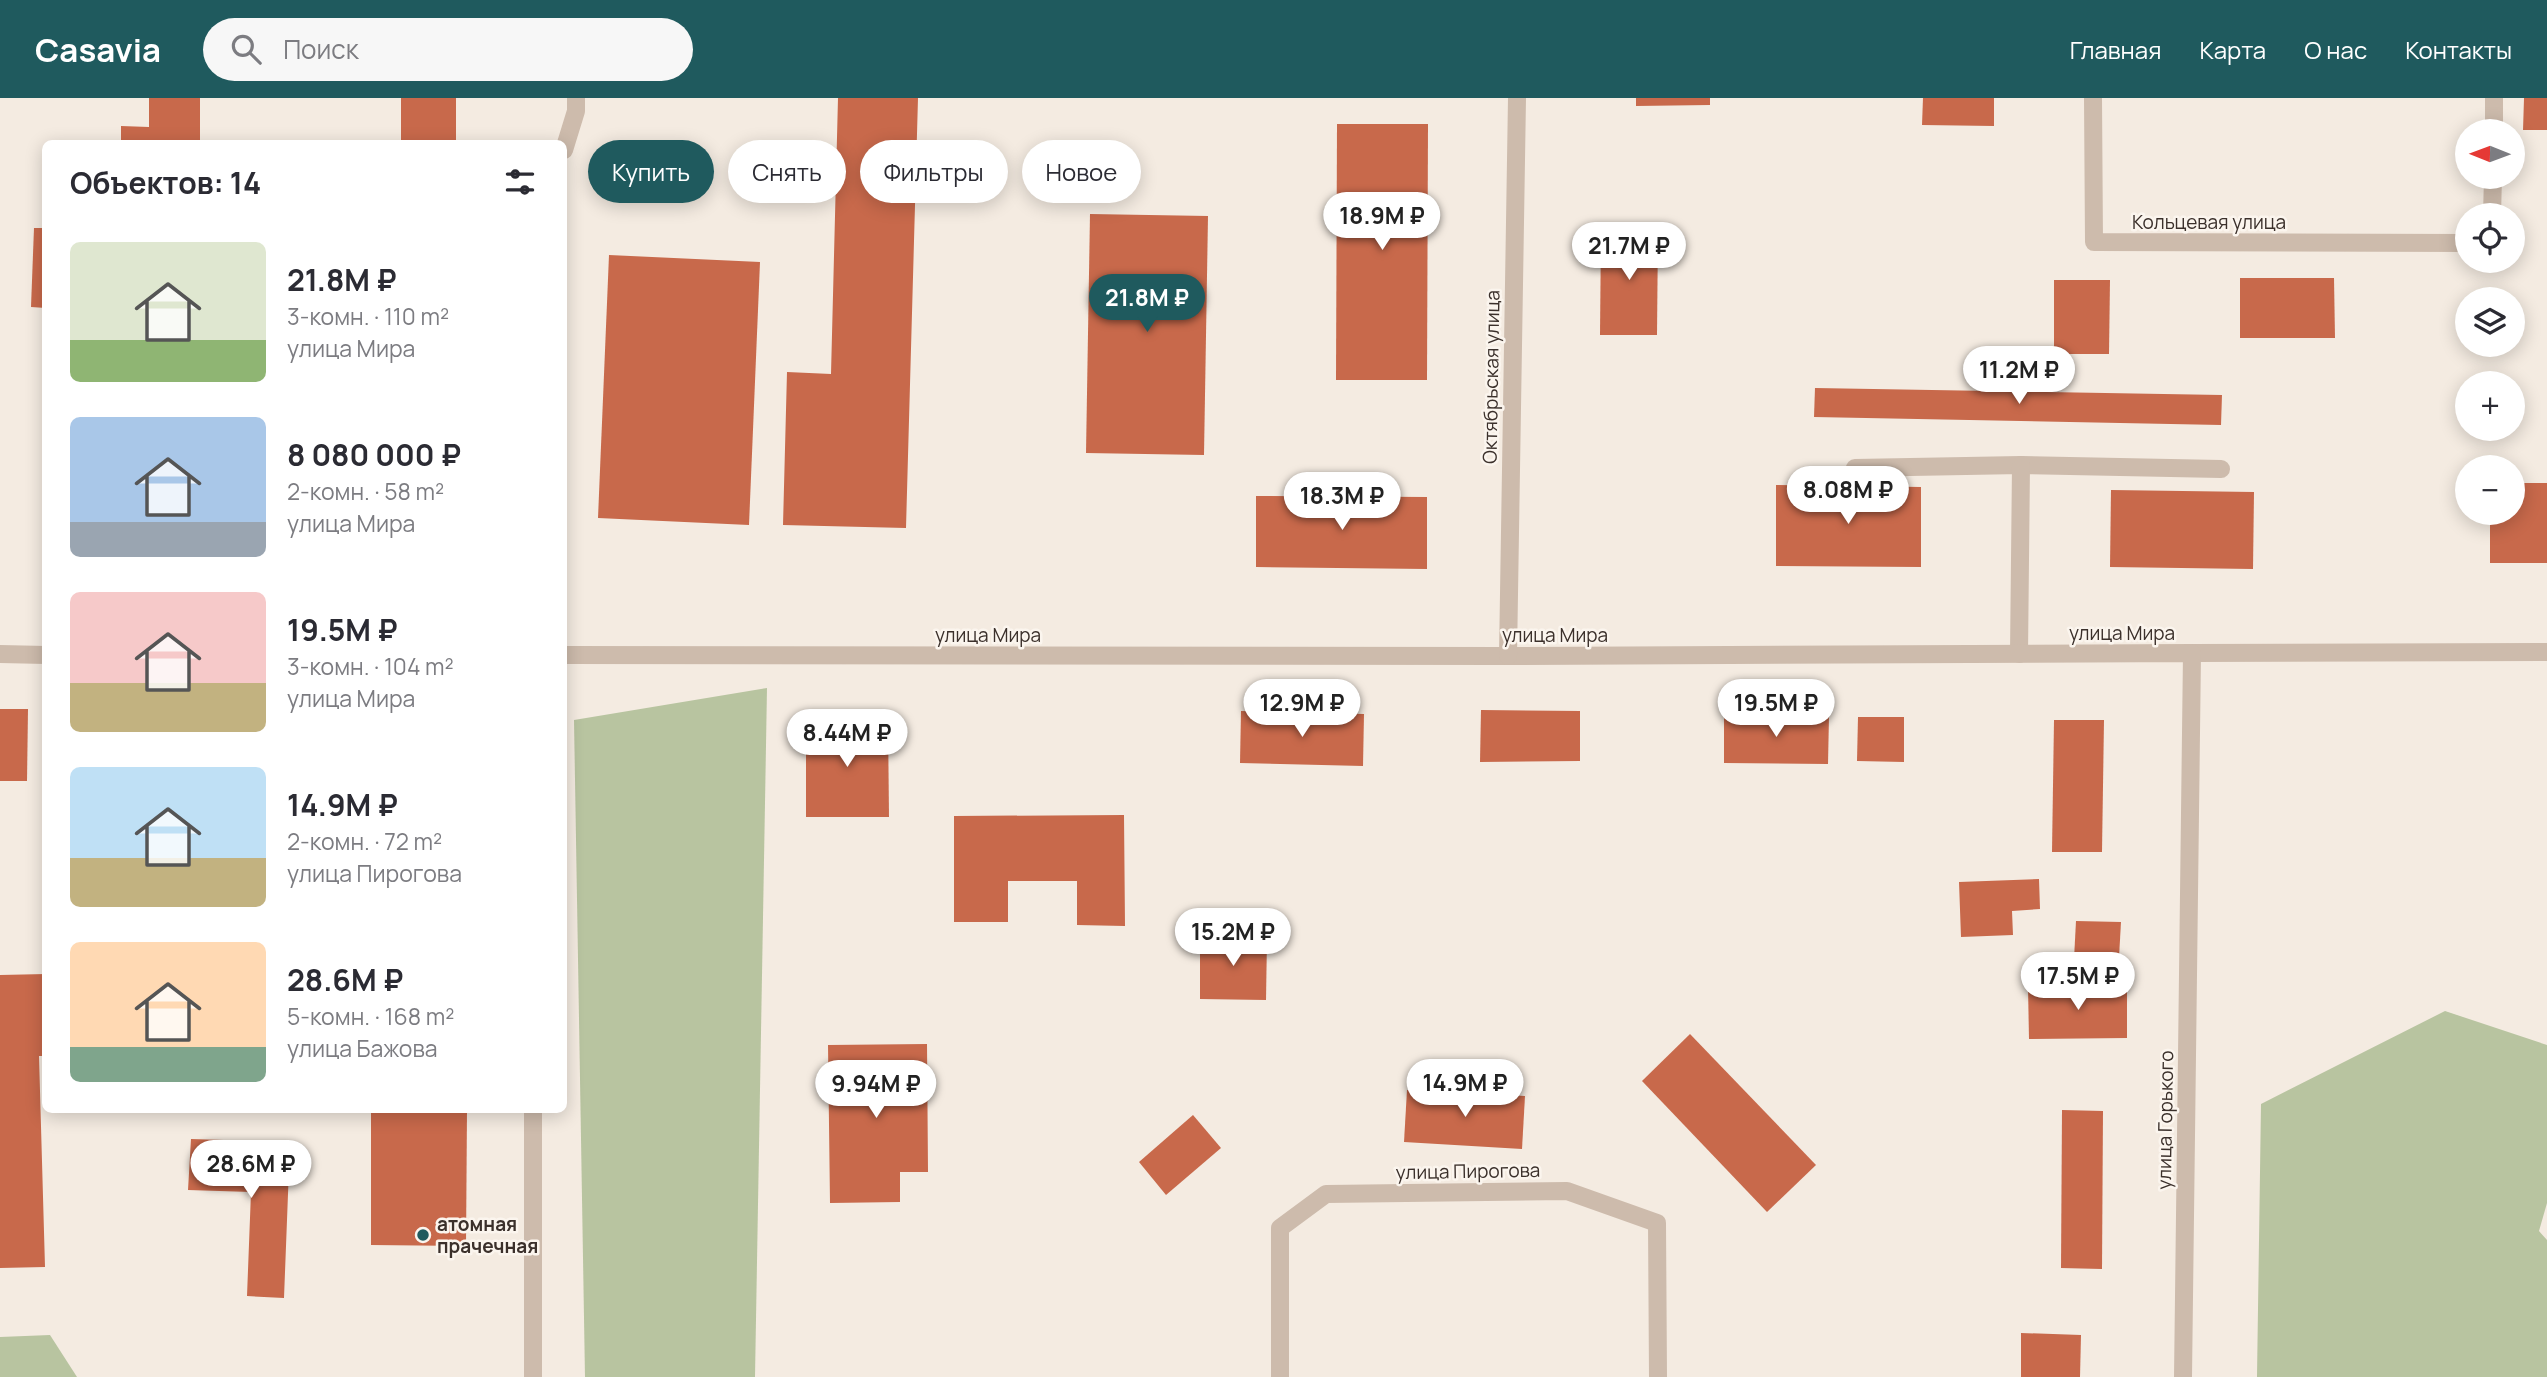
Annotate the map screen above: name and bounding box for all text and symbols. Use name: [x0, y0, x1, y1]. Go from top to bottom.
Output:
search box: [203, 18, 693, 81]
text: Casavia: [35, 27, 161, 72]
icon: search: [227, 30, 265, 68]
text: Поиск: [283, 31, 359, 67]
text: Главная: [2070, 33, 2161, 66]
text: Карта: [2199, 33, 2266, 66]
text: О нас: [2304, 33, 2367, 66]
text: Контакты: [2405, 33, 2512, 66]
north arrow: [2455, 119, 2525, 189]
map controls: [2455, 119, 2525, 525]
chip: Купить: [588, 140, 714, 203]
chip: Снять: [728, 140, 846, 203]
chip: Фильтры: [860, 140, 1008, 203]
chip: Новое: [1022, 140, 1141, 203]
text: Объектов: 14: [70, 162, 261, 203]
icon: filters: [501, 163, 539, 201]
pin: 18.9M ₽: [1317, 192, 1447, 252]
text: 18.9M ₽: [1339, 199, 1425, 231]
button: locate: [2455, 203, 2525, 273]
street label: Кольцевая улица: [2132, 209, 2286, 235]
pin: 21.7M ₽: [1564, 222, 1694, 282]
text: 21.7M ₽: [1588, 229, 1670, 261]
text: 21.8M ₽: [287, 259, 397, 300]
icon: home: [126, 270, 210, 354]
pin: 21.8M ₽: [1082, 274, 1212, 334]
text: 21.8M ₽: [1105, 281, 1189, 313]
button: layers: [2455, 287, 2525, 357]
street label: Октябрьская улица: [1476, 290, 1506, 464]
text: 3-комн. · 110 m²: [287, 300, 449, 332]
text: улица Мира: [287, 332, 415, 364]
pin: 11.2M ₽: [1954, 346, 2084, 406]
text: 11.2M ₽: [1979, 353, 2059, 385]
button: +: [2455, 371, 2525, 441]
text: 8 080 000 ₽: [287, 434, 461, 475]
icon: home: [126, 445, 210, 529]
button: −: [2455, 455, 2525, 525]
pin: 8.08M ₽: [1783, 466, 1913, 526]
pin: 18.3M ₽: [1277, 472, 1407, 532]
text: 8.08M ₽: [1803, 473, 1893, 505]
text: 2-комн. · 58 m²: [287, 475, 444, 507]
text: 18.3M ₽: [1300, 479, 1384, 511]
text: улица Мира: [287, 507, 415, 539]
text: 19.5M ₽: [287, 609, 398, 650]
icon: home: [126, 620, 210, 704]
street label: улица Мира: [2069, 620, 2175, 646]
street label: улица Мира: [935, 622, 1041, 648]
street label: улица Мира: [1502, 622, 1608, 648]
text: 3-комн. · 104 m²: [287, 650, 454, 682]
pin: 12.9M ₽: [1237, 680, 1367, 739]
pin: 19.5M ₽: [1711, 680, 1841, 739]
text: улица Мира: [287, 682, 415, 714]
text: 12.9M ₽: [1259, 686, 1345, 718]
text: 19.5M ₽: [1734, 686, 1818, 718]
pin: 8.44M ₽: [782, 710, 912, 769]
text: 8.44M ₽: [803, 716, 891, 748]
text: 14.9M ₽: [287, 784, 398, 825]
icon: home: [126, 795, 210, 879]
text: 2-комн. · 72 m²: [287, 825, 442, 857]
text: улица Пирогова: [287, 857, 462, 889]
pin: 15.2M ₽: [1168, 908, 1298, 968]
text: 15.2M ₽: [1191, 915, 1275, 947]
pin: 17.5M ₽: [2013, 953, 2143, 1012]
text: 28.6M ₽: [287, 959, 403, 1000]
text: 17.5M ₽: [2037, 959, 2119, 991]
icon: home: [126, 970, 210, 1054]
text: 5-комн. · 168 m²: [287, 1000, 454, 1032]
text: улица Бажова: [287, 1032, 438, 1064]
street label: улица Горького: [2151, 1050, 2179, 1190]
pin: 9.94M ₽: [811, 1060, 941, 1120]
pin: 14.9M ₽: [1400, 1060, 1530, 1119]
text: 14.9M ₽: [1423, 1066, 1507, 1098]
text: 9.94M ₽: [831, 1067, 921, 1099]
pin: 28.6M ₽: [186, 1140, 316, 1200]
text: 28.6M ₽: [206, 1147, 296, 1179]
street label: улица Пирогова: [1396, 1157, 1540, 1185]
place label: атомная прачечная: [437, 1211, 538, 1259]
marker: атомная прачечная: [415, 1227, 431, 1243]

